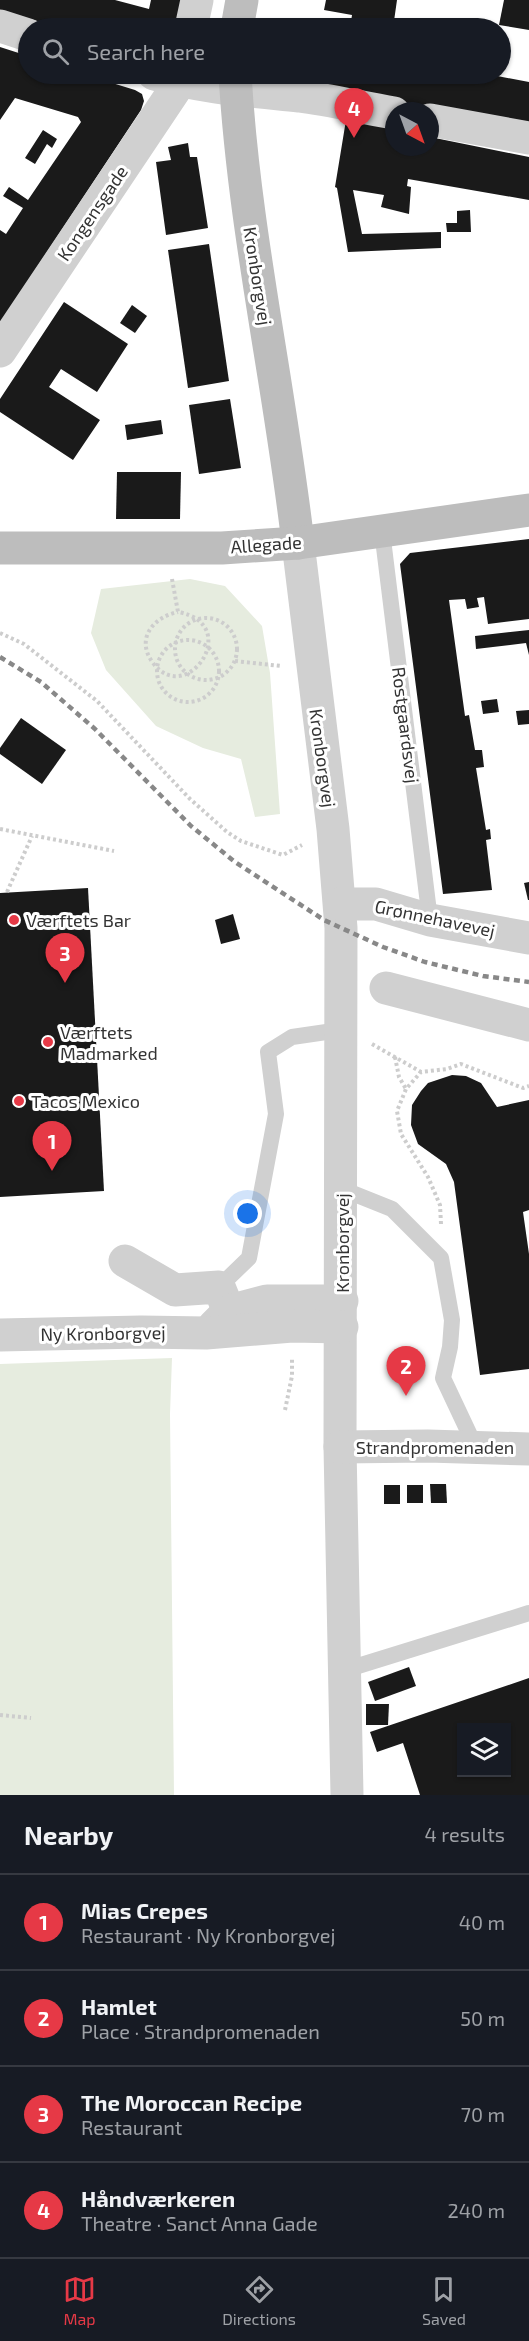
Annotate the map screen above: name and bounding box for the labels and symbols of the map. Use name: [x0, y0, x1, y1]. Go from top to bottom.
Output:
pin: 4: [334, 88, 374, 138]
north arrow: [385, 102, 439, 156]
street label: Kongensgade: [52, 161, 132, 265]
street label: Kronborgvej: [239, 225, 277, 327]
street label: Allegade: [230, 531, 302, 557]
street label: Rostgaardsvej: [388, 666, 424, 784]
street label: Kronborgvej: [305, 707, 341, 809]
street label: Grønnehavevej: [373, 895, 497, 941]
place label: Værftets Bar: [26, 909, 131, 931]
marker: Værftets Bar: [7, 913, 21, 927]
pin: 3: [46, 934, 84, 983]
place label: Værftets Madmarked: [60, 1021, 158, 1064]
marker: Værftets Madmarked: [41, 1035, 55, 1049]
place label: Tacos Mexico: [31, 1090, 140, 1112]
marker: Tacos Mexico: [12, 1094, 26, 1108]
pin: 1: [32, 1122, 72, 1171]
street label: Kronborgvej: [331, 1193, 353, 1293]
your location: [233, 1199, 262, 1228]
street label: Ny Kronborgvej: [40, 1321, 166, 1345]
pin: 2: [386, 1346, 426, 1396]
street label: Strandpromenaden: [356, 1436, 514, 1458]

